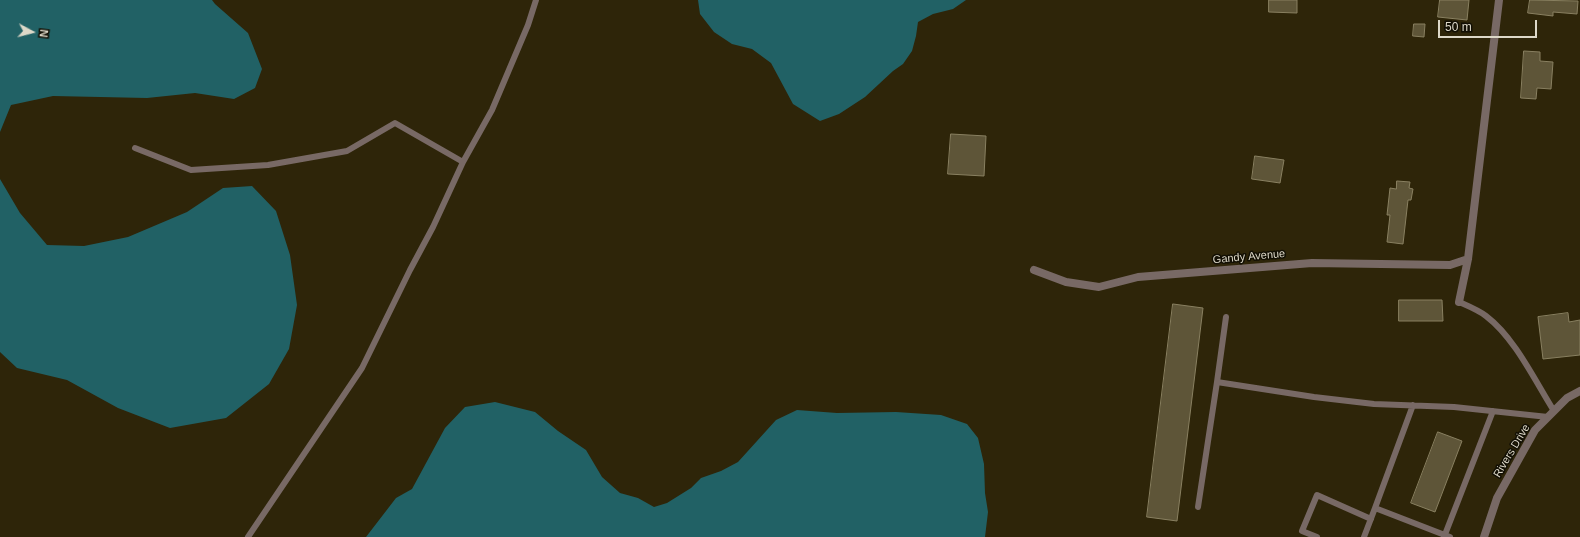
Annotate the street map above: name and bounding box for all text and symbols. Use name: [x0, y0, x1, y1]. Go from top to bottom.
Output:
north arrow: [12, 12, 52, 52]
scale bar: [1440, 12, 1539, 38]
text: 50 m: [1445, 20, 1472, 34]
text: N: [37, 29, 50, 38]
street label: Gandy Avenue: [1212, 247, 1286, 267]
street label: Rivers Drive: [1491, 422, 1533, 480]

